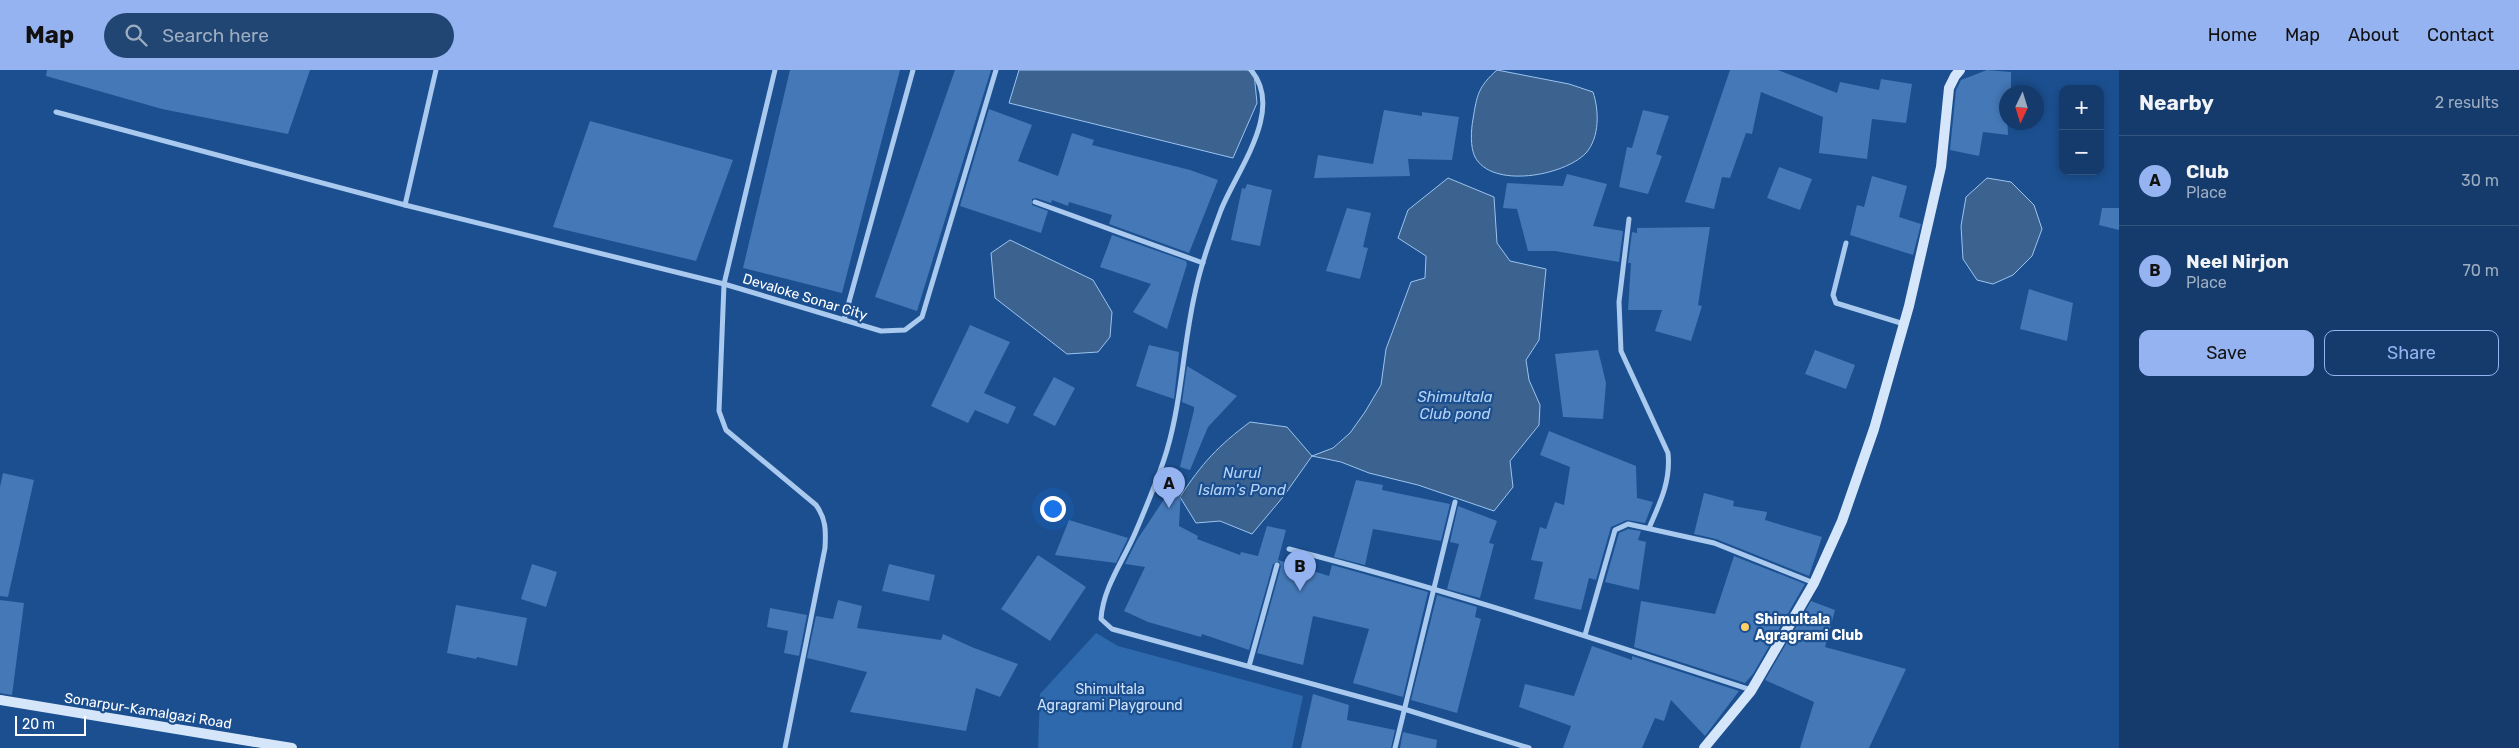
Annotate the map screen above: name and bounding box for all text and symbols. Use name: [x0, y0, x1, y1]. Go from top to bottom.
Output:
search box: [104, 13, 454, 58]
text: Map: [25, 21, 74, 49]
icon: search: [122, 21, 150, 49]
text: Search here: [162, 24, 269, 47]
text: Home: [2208, 24, 2257, 46]
text: Map: [2285, 24, 2320, 46]
text: About: [2348, 24, 2399, 46]
text: Contact: [2427, 24, 2494, 46]
north arrow: [1999, 85, 2044, 130]
map controls: [2059, 85, 2104, 175]
button: +: [2059, 85, 2104, 130]
text: Nearby: [2139, 90, 2214, 115]
text: 2 results: [2435, 93, 2499, 112]
button: −: [2059, 130, 2104, 175]
text: Club: [2186, 160, 2229, 183]
text: A: [2149, 171, 2161, 190]
text: 30 m: [2461, 171, 2499, 190]
text: Place: [2186, 183, 2227, 202]
text: Neel Nirjon: [2186, 250, 2289, 273]
text: B: [2149, 261, 2161, 280]
text: 70 m: [2462, 261, 2499, 280]
street label: Devaloke Sonar City: [741, 270, 870, 324]
text: Place: [2186, 273, 2227, 292]
button: Save: [2139, 330, 2314, 376]
button: Share: [2324, 330, 2499, 376]
water label: Shimultala Club pond: [1417, 388, 1493, 423]
water label: Nurul Islam's Pond: [1198, 464, 1287, 499]
pin: A: [1153, 467, 1185, 508]
your location: [1040, 496, 1066, 522]
pin: B: [1284, 550, 1316, 591]
place label: Shimultala Agragrami Club: [1755, 611, 1863, 644]
marker: Shimultala Agragrami Club: [1739, 621, 1751, 633]
park label: Shimultala Agragrami Playground: [1037, 681, 1183, 714]
street label: Sonarpur-Kamalgazi Road: [63, 689, 233, 733]
scale bar: [15, 713, 86, 736]
text: 20 m: [22, 716, 55, 733]

